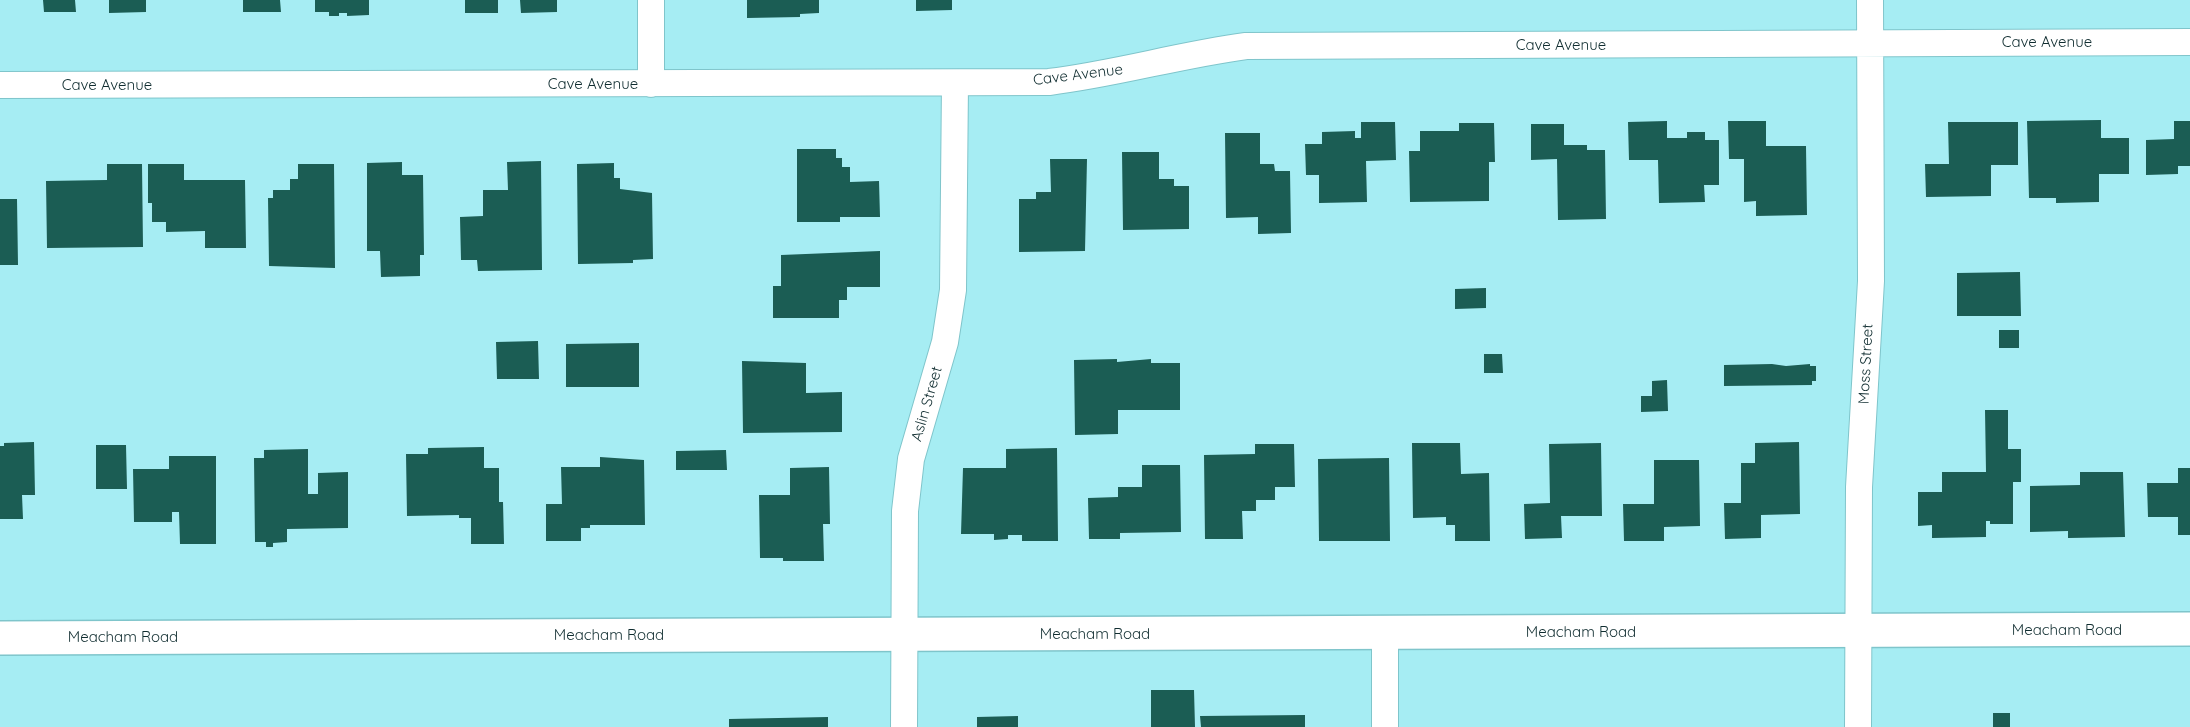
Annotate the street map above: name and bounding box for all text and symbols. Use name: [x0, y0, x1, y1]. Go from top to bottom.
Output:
street label: Cave Avenue: [2002, 33, 2092, 51]
street label: Cave Avenue: [1516, 36, 1606, 54]
street label: Cave Avenue: [1032, 61, 1124, 89]
street label: Cave Avenue: [548, 75, 638, 93]
street label: Cave Avenue: [62, 76, 152, 94]
street label: Moss Street: [1855, 323, 1877, 405]
street label: Aslin Street: [908, 364, 946, 444]
street label: Meacham Road: [2012, 621, 2122, 639]
street label: Meacham Road: [1526, 623, 1636, 641]
street label: Meacham Road: [1040, 625, 1150, 643]
street label: Meacham Road: [554, 626, 664, 644]
street label: Meacham Road: [68, 628, 178, 646]

